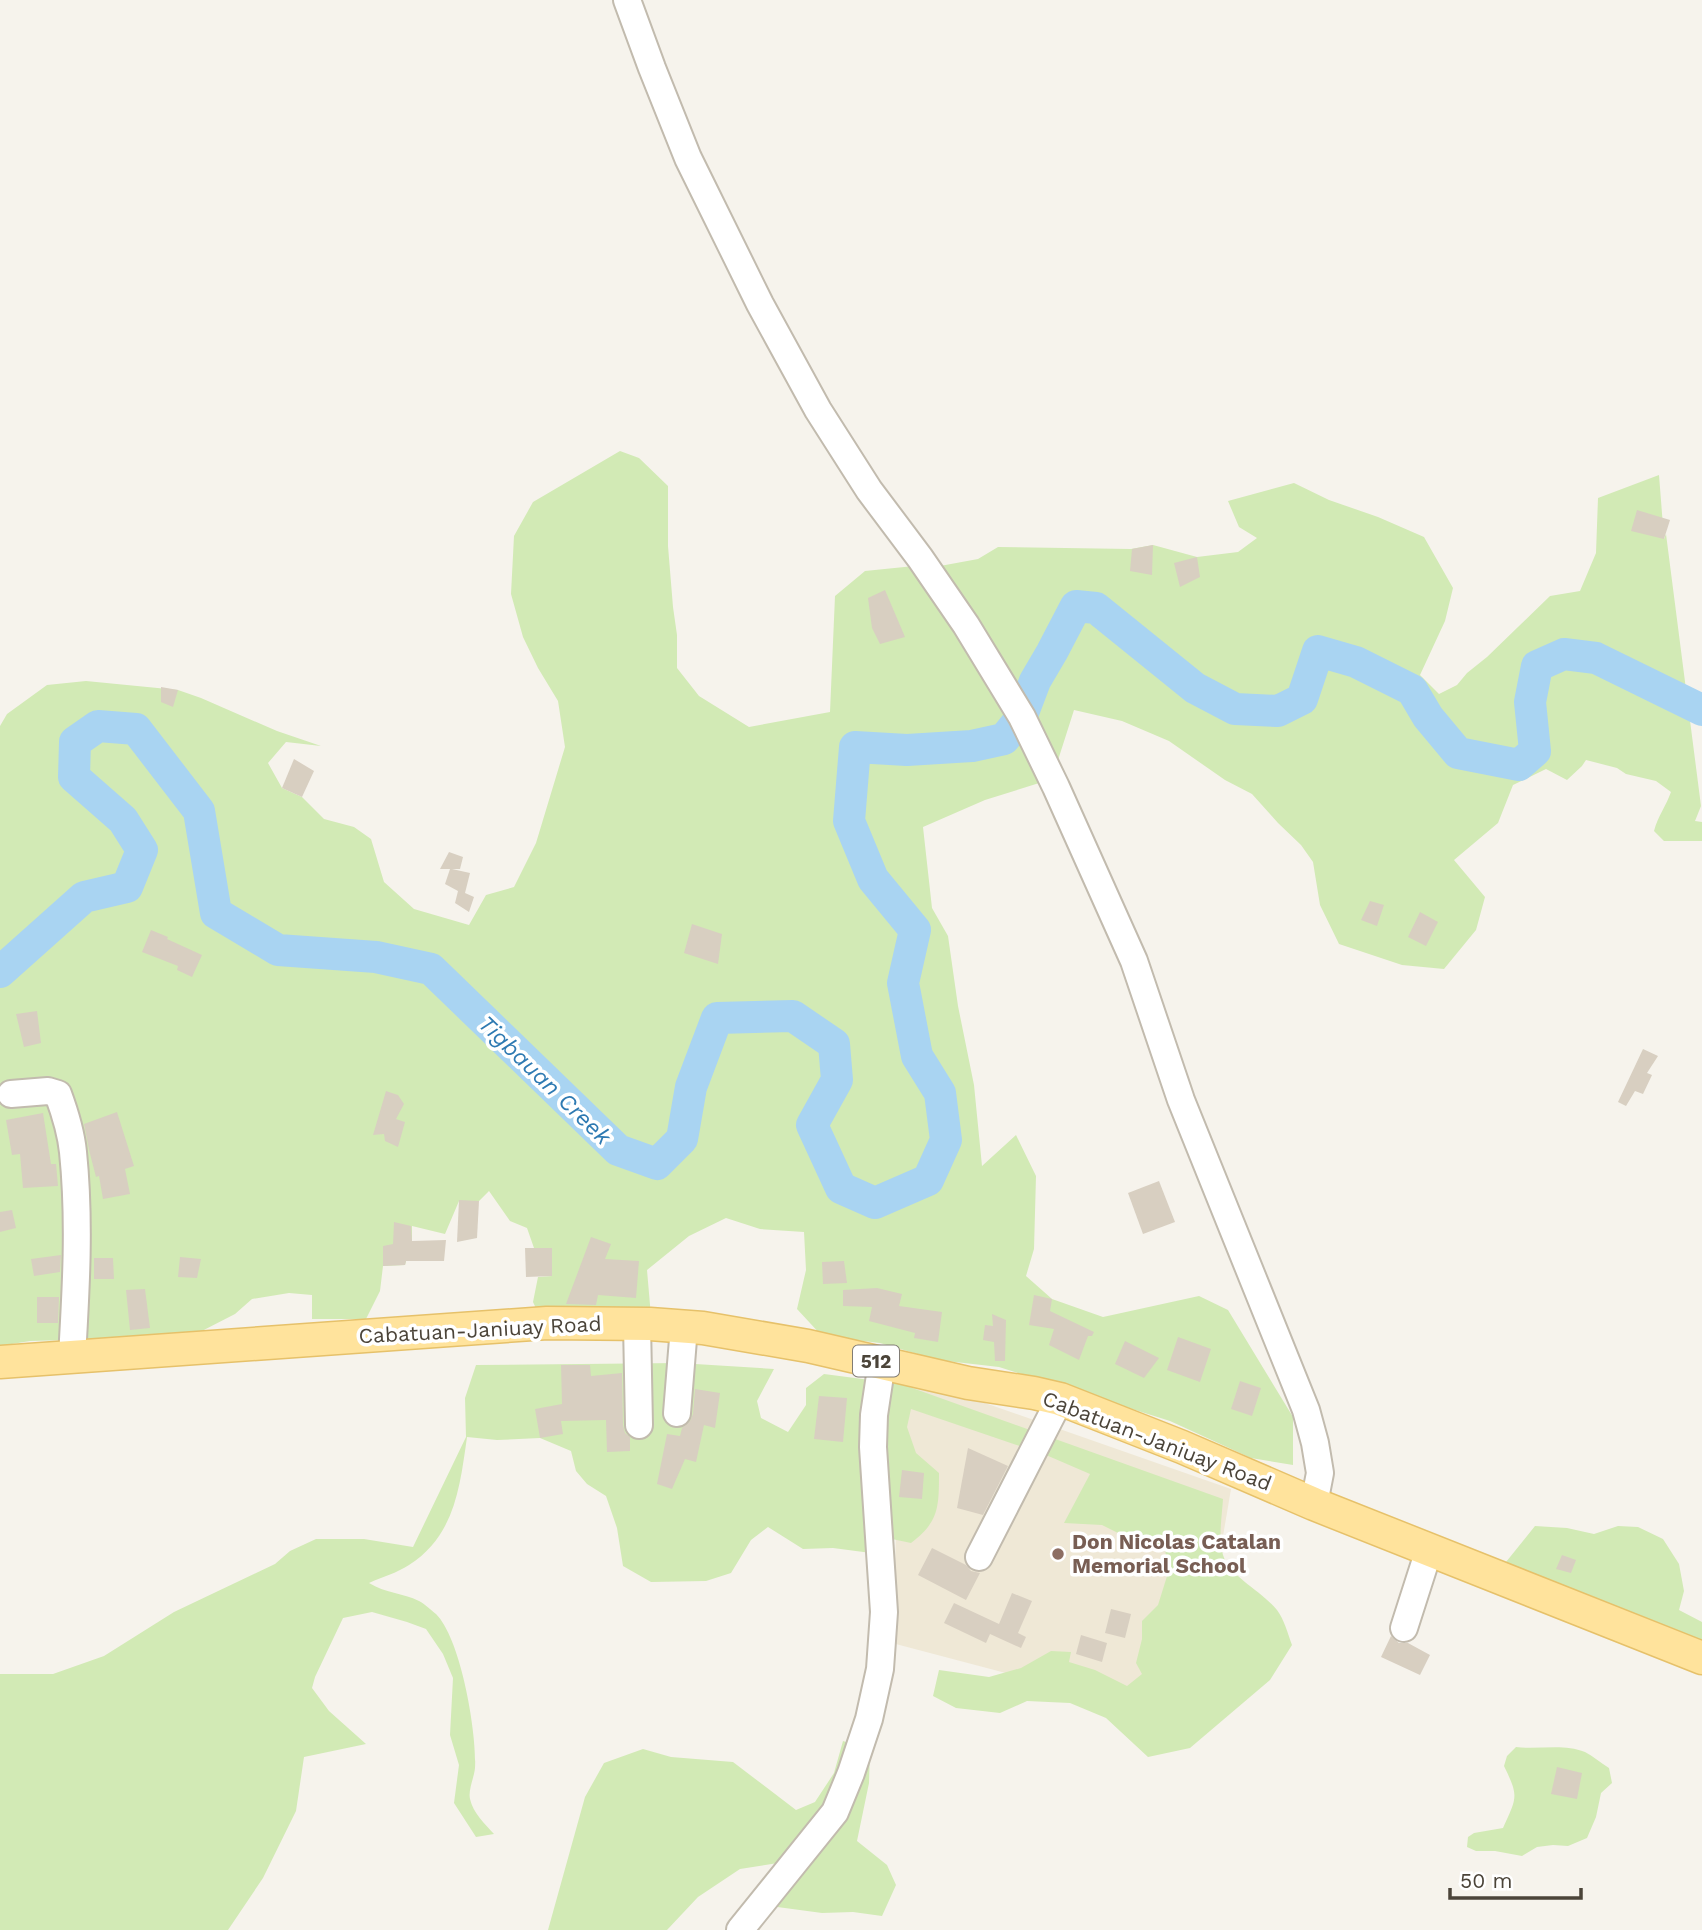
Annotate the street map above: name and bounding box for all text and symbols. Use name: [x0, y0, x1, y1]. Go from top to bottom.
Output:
water label: Tigbauan Creek: [473, 1010, 618, 1151]
street label: Cabatuan-Janiuay Road: [358, 1311, 602, 1348]
road number: 512: [853, 1345, 899, 1376]
street label: Cabatuan-Janiuay Road: [1039, 1385, 1275, 1496]
place label: Don Nicolas Catalan Memorial School: [1072, 1529, 1281, 1578]
marker: Don Nicolas Catalan Memorial School: [1050, 1546, 1066, 1562]
scale bar: [1450, 1856, 1581, 1900]
text: 50 m: [1460, 1868, 1512, 1893]

